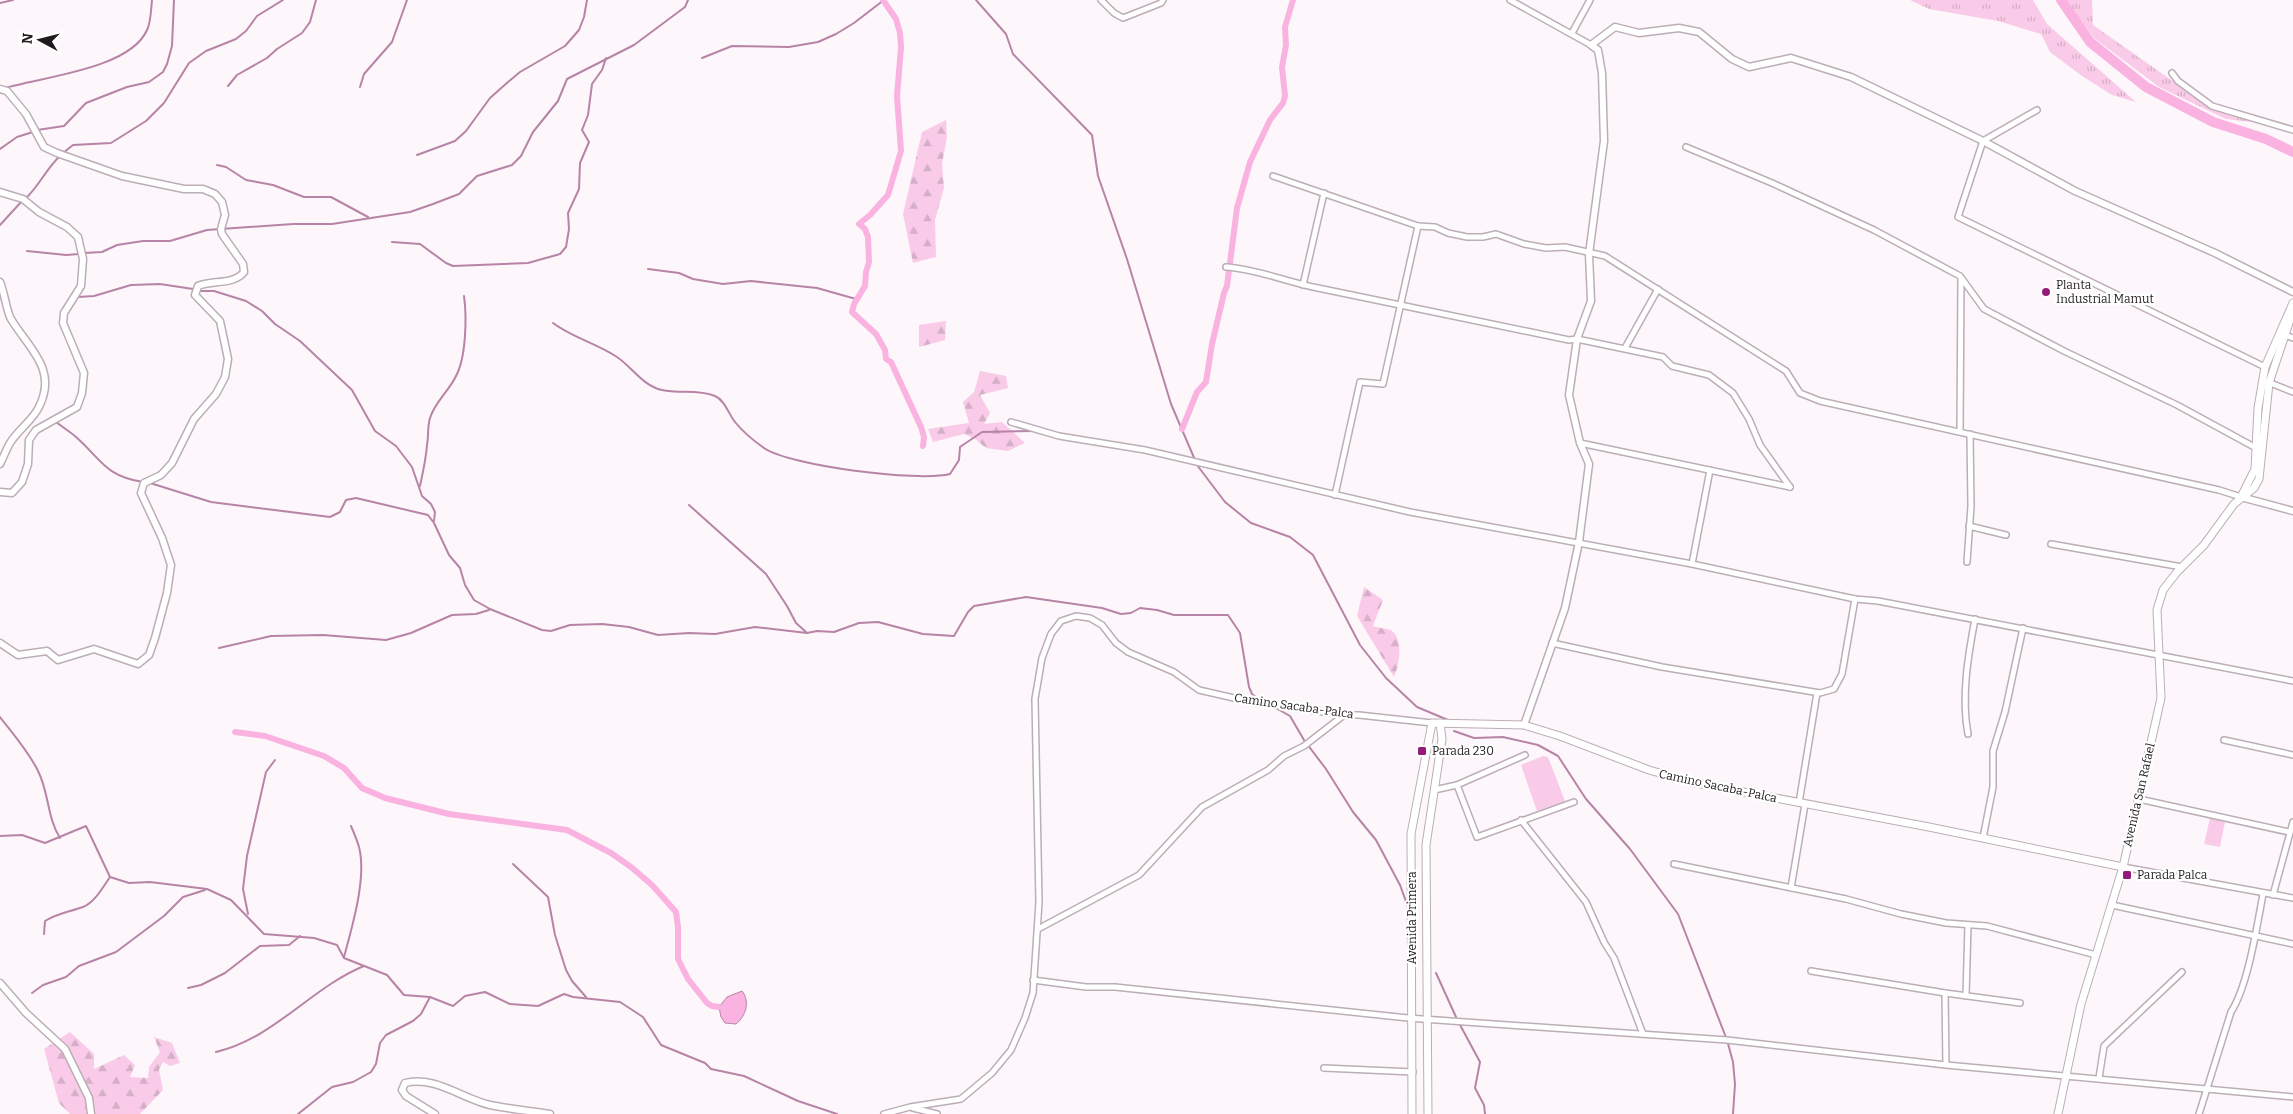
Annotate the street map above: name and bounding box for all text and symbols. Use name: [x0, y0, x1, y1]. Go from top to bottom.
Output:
north arrow: [15, 15, 65, 65]
text: N: [18, 32, 37, 45]
place label: Planta Industrial Mamut: [2056, 278, 2154, 306]
marker: Planta Industrial Mamut: [2040, 286, 2052, 298]
street label: Camino Sacaba-Palca: [1233, 691, 1355, 721]
street label: Avenida San Rafael: [2120, 741, 2158, 848]
place label: Parada 230: [1432, 744, 1494, 758]
marker: Parada 230: [1416, 745, 1428, 757]
street label: Camino Sacaba-Palca: [1658, 767, 1779, 805]
place label: Parada Palca: [2137, 868, 2208, 882]
marker: Parada Palca: [2121, 869, 2133, 881]
street label: Avenida Primera: [1405, 871, 1419, 964]

